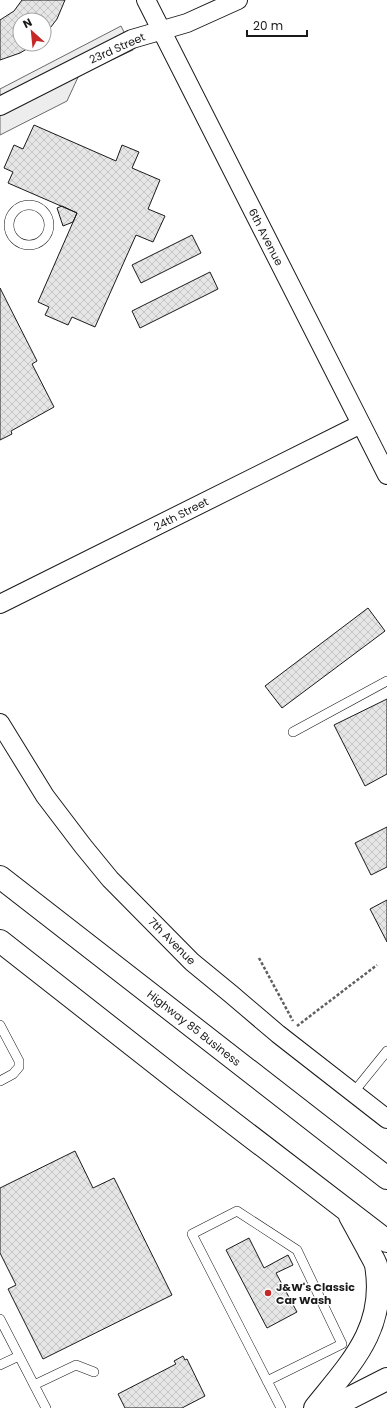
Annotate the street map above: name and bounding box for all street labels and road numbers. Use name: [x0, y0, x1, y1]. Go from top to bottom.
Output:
street label: 23rd Street: [87, 29, 147, 67]
street label: 6th Avenue: [245, 206, 287, 269]
street label: 24th Street: [151, 493, 211, 535]
street label: 7th Avenue: [145, 914, 199, 968]
street label: Highway 85 Business: [144, 986, 244, 1070]

